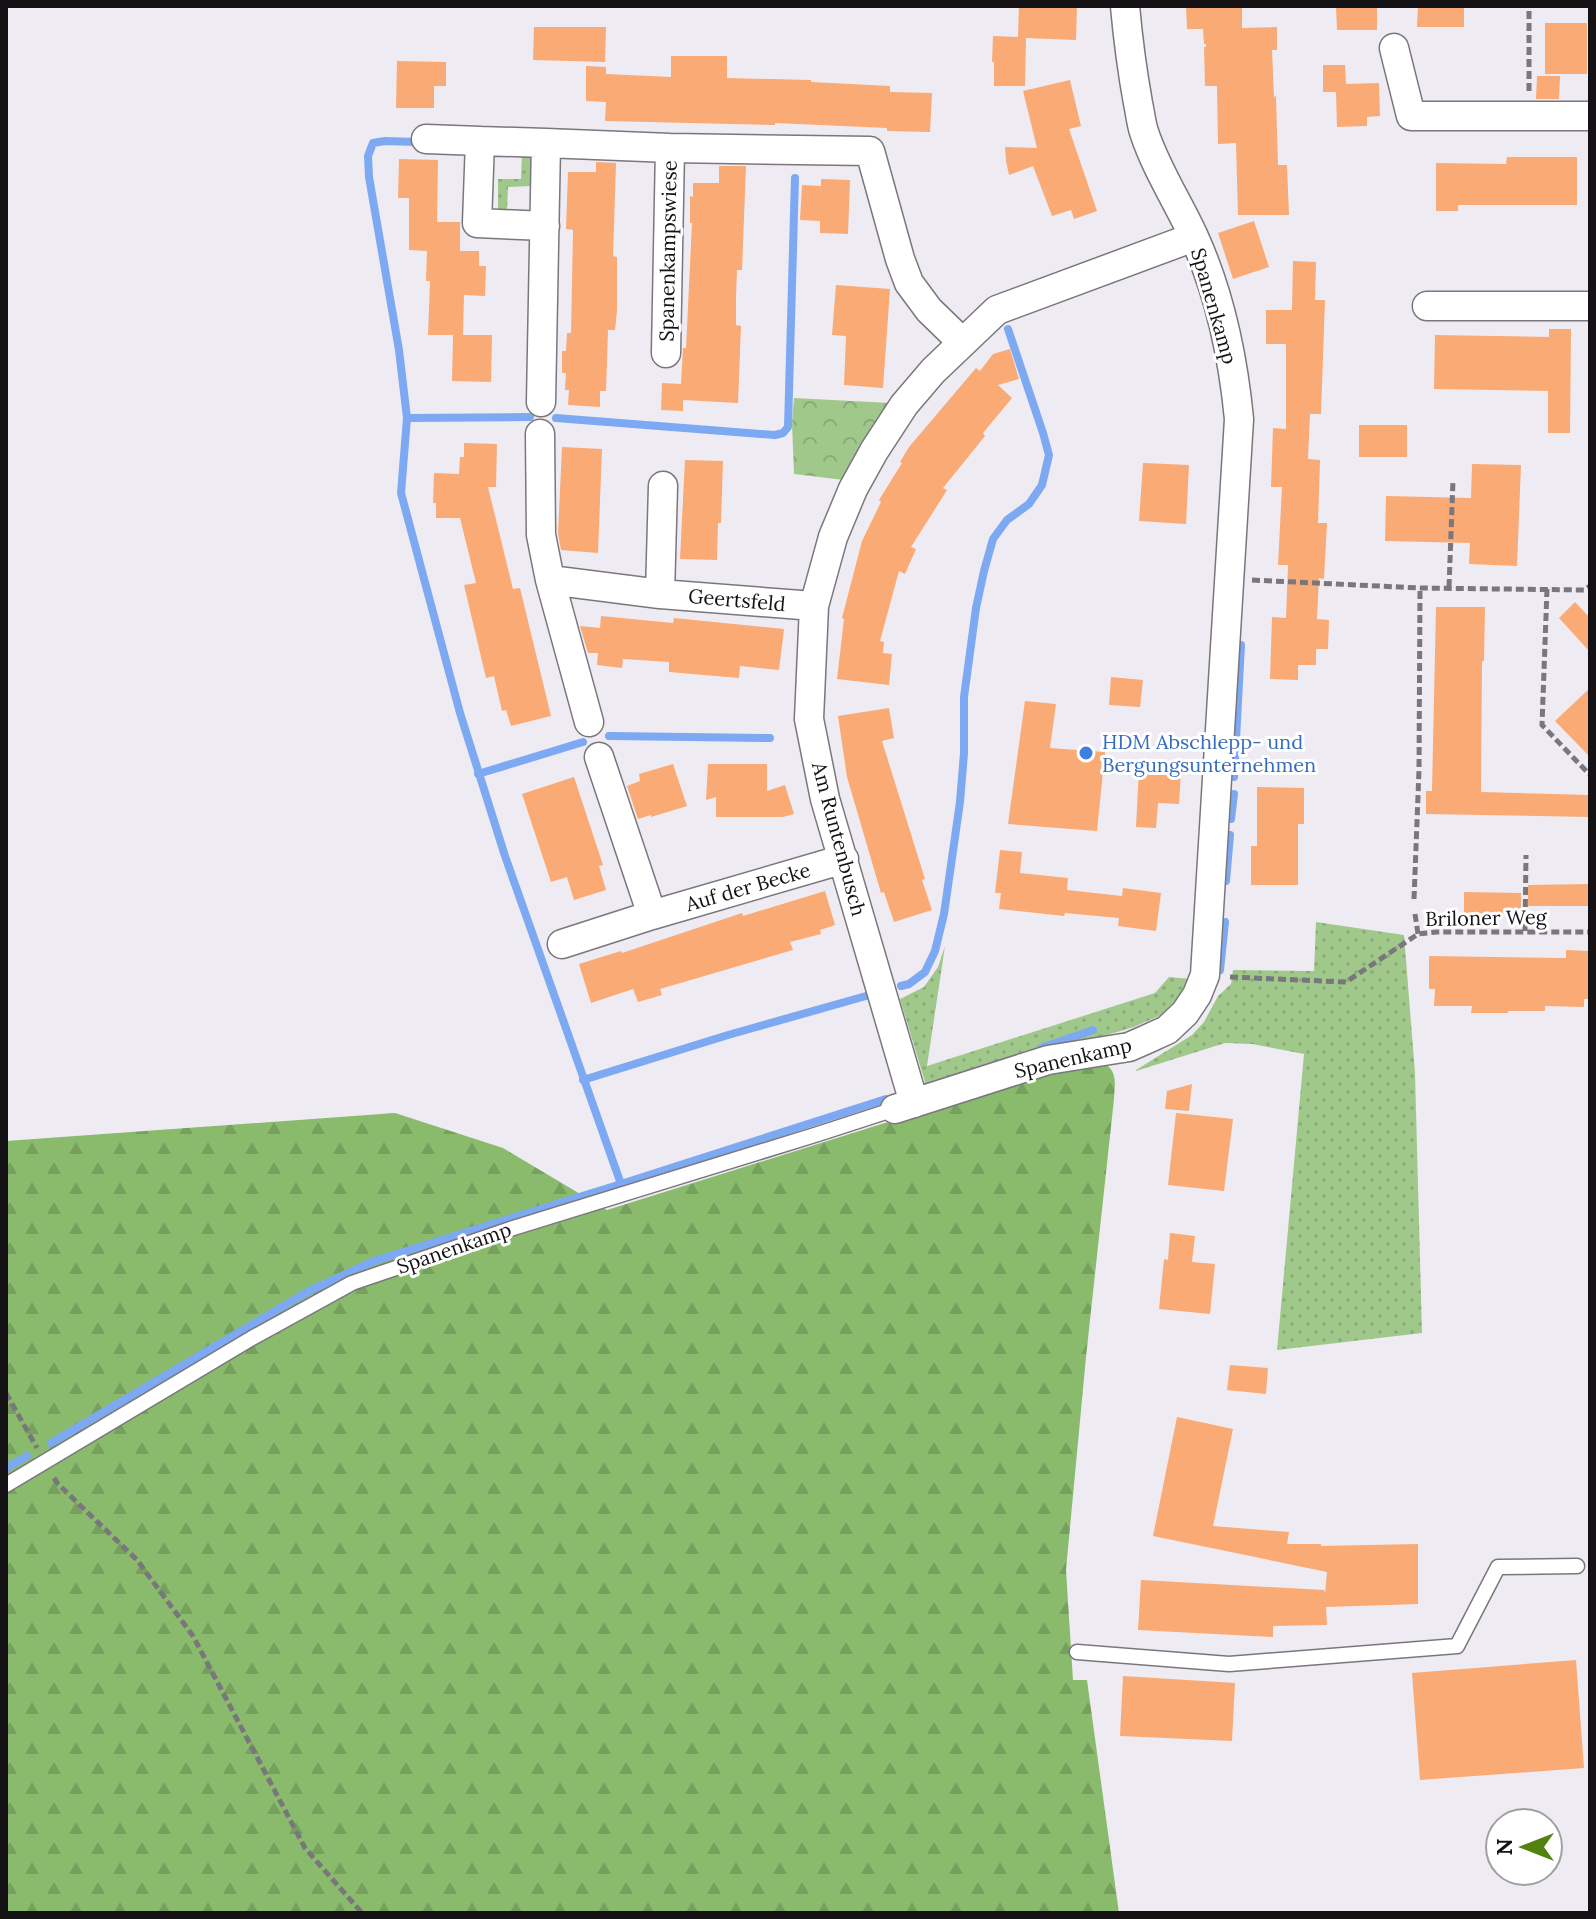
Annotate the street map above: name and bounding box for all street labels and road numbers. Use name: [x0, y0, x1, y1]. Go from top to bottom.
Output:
street label: Spanenkampswiese: [653, 160, 682, 342]
street label: Spanenkamp: [1186, 245, 1243, 367]
street label: Geertsfeld: [687, 583, 787, 616]
street label: Am Runtenbusch: [807, 758, 872, 919]
street label: Auf der Becke: [682, 857, 813, 917]
street label: Briloner Weg: [1425, 904, 1548, 931]
street label: Spanenkamp: [1012, 1032, 1134, 1083]
street label: Spanenkamp: [393, 1216, 514, 1279]

